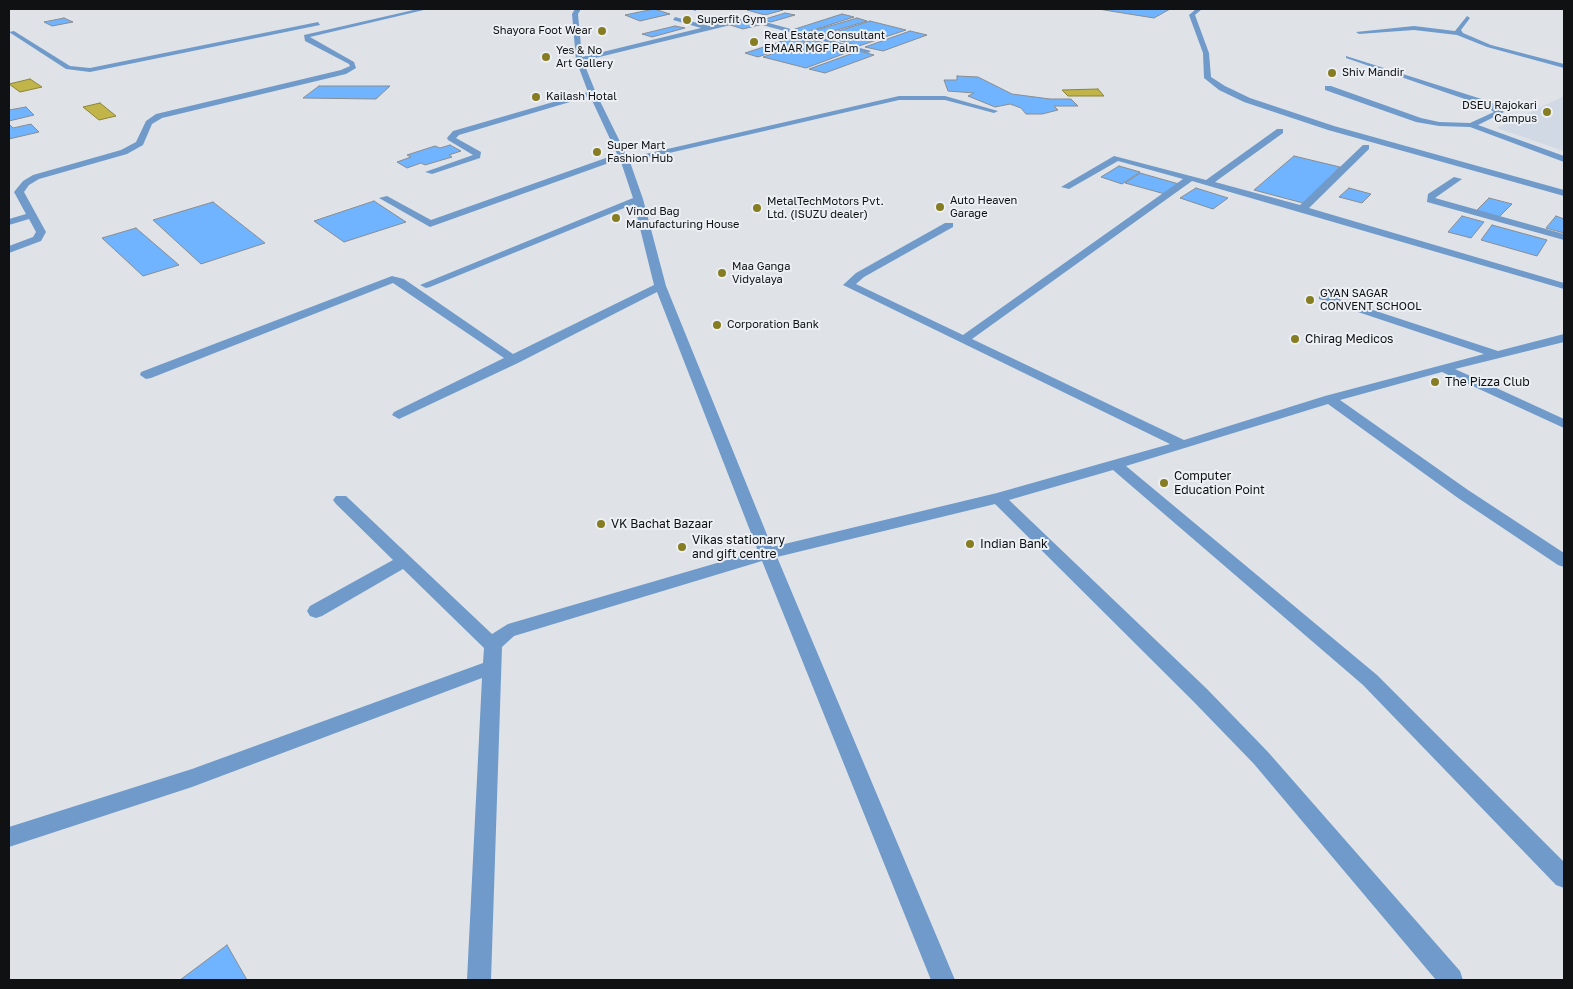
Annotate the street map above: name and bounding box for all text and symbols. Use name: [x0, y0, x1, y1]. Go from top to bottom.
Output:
place label: Superfit Gym: [697, 13, 766, 27]
marker: Superfit Gym: [681, 14, 693, 26]
place label: Shayora Foot Wear: [493, 24, 592, 38]
marker: Shayora Foot Wear: [596, 25, 608, 37]
place label: Real Estate Consultant EMAAR MGF Palm: [764, 29, 885, 55]
marker: Real Estate Consultant EMAAR MGF Palm: [748, 36, 760, 48]
place label: Yes & No Art Gallery: [556, 44, 613, 70]
marker: Yes & No Art Gallery: [540, 51, 552, 63]
place label: Shiv Mandir: [1342, 66, 1404, 80]
marker: Shiv Mandir: [1326, 67, 1338, 79]
place label: Kailash Hotal: [546, 90, 617, 104]
marker: Kailash Hotal: [530, 91, 542, 103]
place label: DSEU Rajokari Campus: [1462, 99, 1537, 125]
marker: DSEU Rajokari Campus: [1541, 106, 1553, 118]
place label: Super Mart Fashion Hub: [607, 139, 673, 165]
marker: Super Mart Fashion Hub: [591, 146, 603, 158]
place label: Auto Heaven Garage: [950, 194, 1017, 220]
place label: MetalTechMotors Pvt. Ltd. (ISUZU dealer): [767, 195, 884, 221]
marker: Auto Heaven Garage: [934, 201, 946, 213]
marker: MetalTechMotors Pvt. Ltd. (ISUZU dealer): [751, 202, 763, 214]
place label: Vinod Bag Manufacturing House: [626, 205, 739, 231]
marker: Vinod Bag Manufacturing House: [610, 212, 622, 224]
place label: Maa Ganga Vidyalaya: [732, 260, 790, 286]
marker: Maa Ganga Vidyalaya: [716, 267, 728, 279]
place label: GYAN SAGAR CONVENT SCHOOL: [1320, 287, 1421, 313]
marker: GYAN SAGAR CONVENT SCHOOL: [1304, 294, 1316, 306]
place label: Corporation Bank: [727, 318, 819, 332]
marker: Corporation Bank: [711, 319, 723, 331]
place label: Chirag Medicos: [1305, 332, 1393, 346]
marker: Chirag Medicos: [1289, 333, 1301, 345]
place label: The Pizza Club: [1445, 375, 1530, 389]
marker: The Pizza Club: [1429, 376, 1441, 388]
place label: Computer Education Point: [1174, 469, 1265, 497]
marker: Computer Education Point: [1158, 477, 1170, 489]
place label: VK Bachat Bazaar: [611, 517, 713, 531]
marker: VK Bachat Bazaar: [595, 518, 607, 530]
place label: Vikas stationary and gift centre: [692, 533, 785, 561]
place label: Indian Bank: [980, 537, 1048, 551]
marker: Indian Bank: [964, 538, 976, 550]
marker: Vikas stationary and gift centre: [676, 541, 688, 553]

